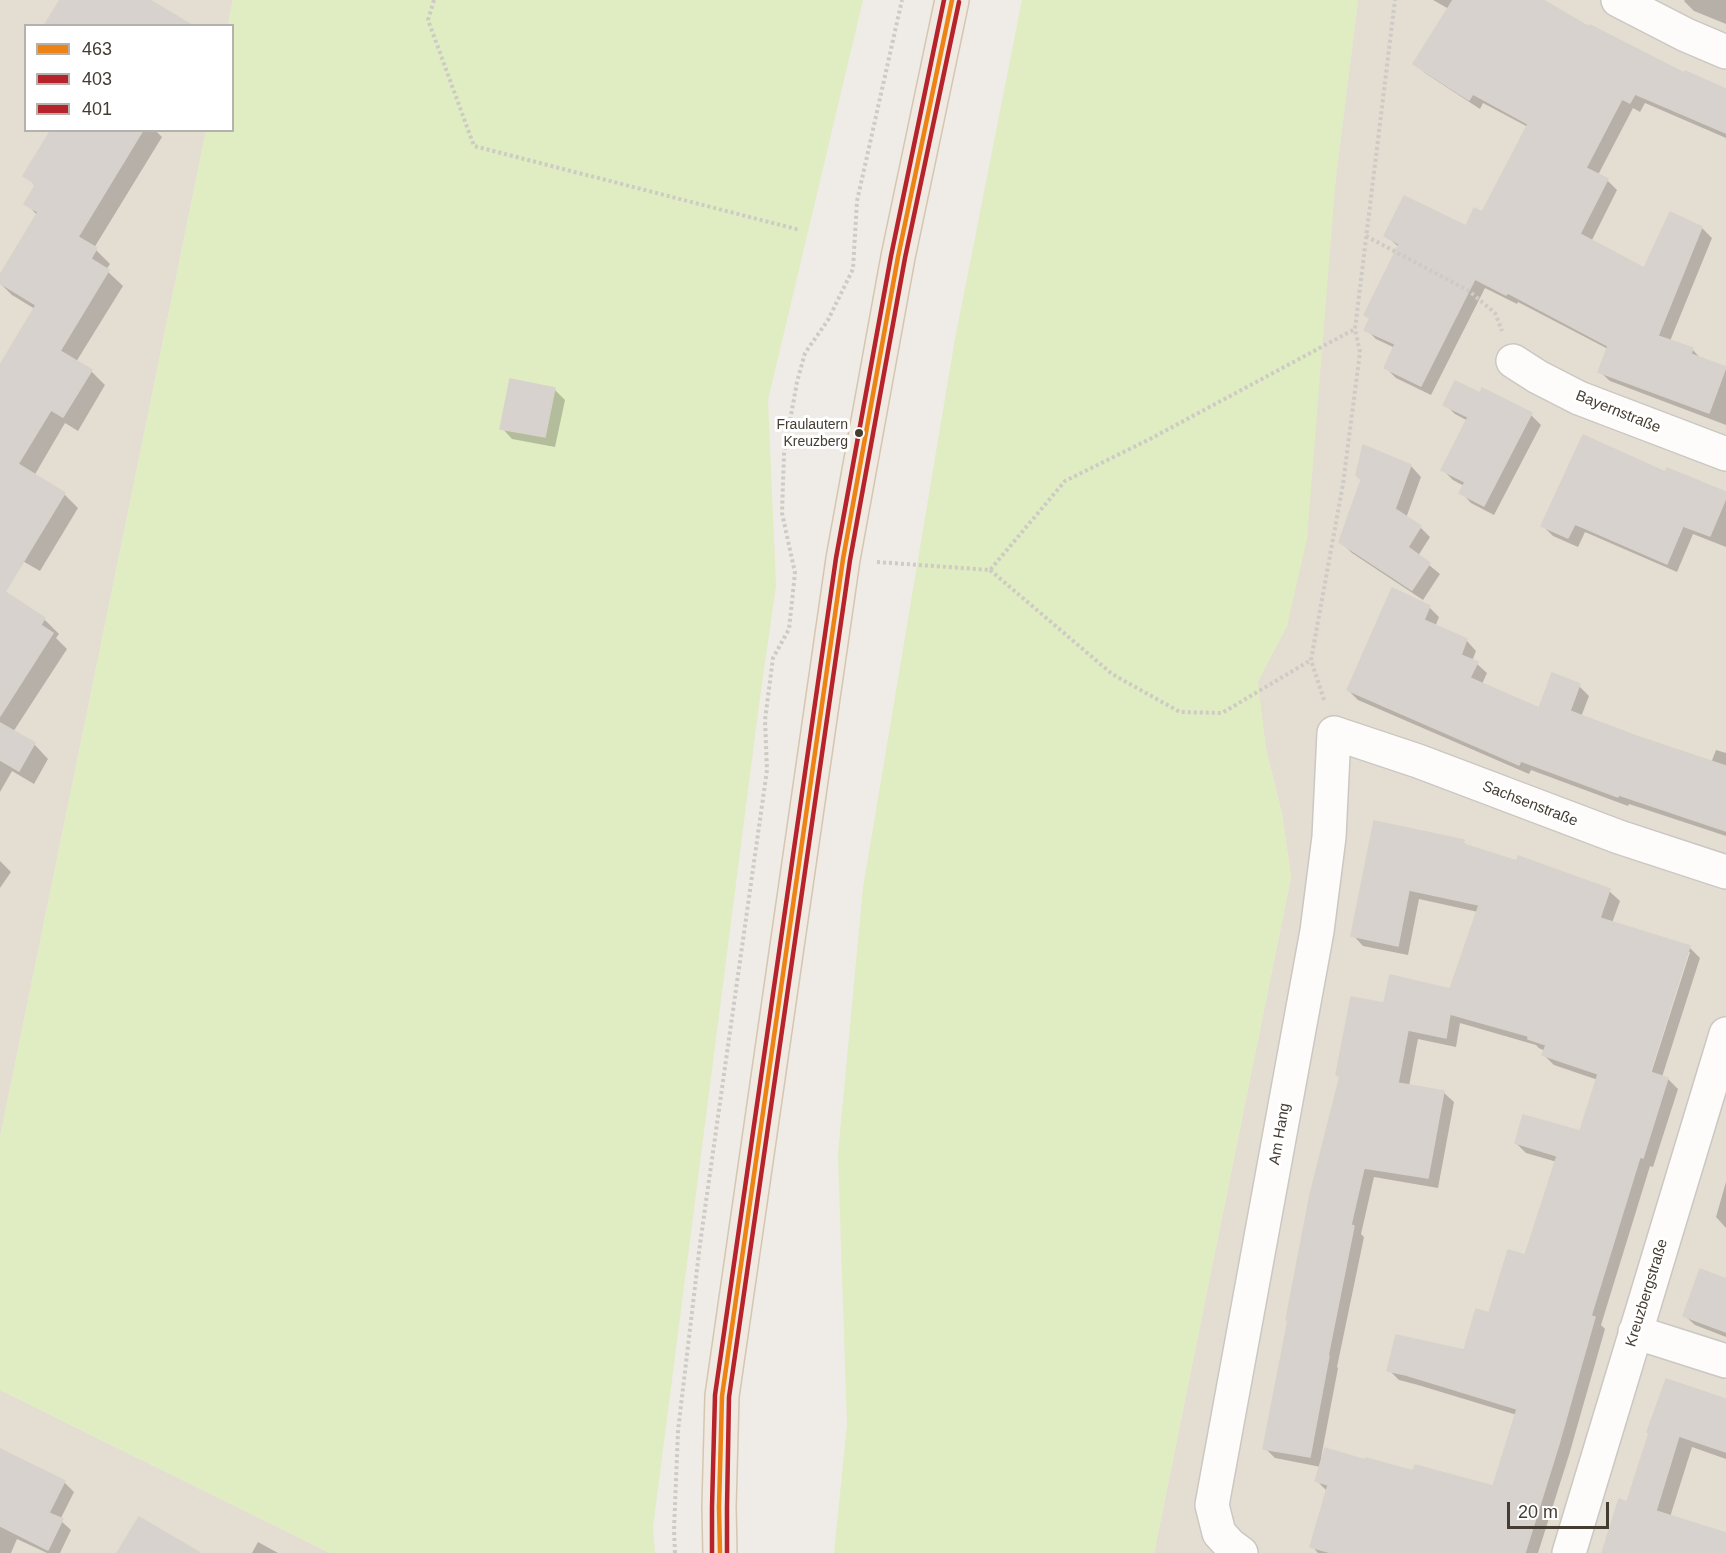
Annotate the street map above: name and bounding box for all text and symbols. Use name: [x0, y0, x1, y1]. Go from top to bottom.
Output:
legend: [24, 24, 234, 132]
text: 463: [82, 39, 112, 59]
text: 403: [82, 69, 112, 89]
text: 401: [82, 99, 112, 119]
street label: Bayernstraße: [1573, 387, 1663, 437]
place label: Fraulautern Kreuzberg: [776, 417, 848, 449]
marker: Fraulautern Kreuzberg: [853, 427, 865, 439]
street label: Sachsenstraße: [1480, 778, 1580, 830]
street label: Am Hang: [1266, 1102, 1294, 1166]
street label: Kreuzbergstraße: [1622, 1237, 1672, 1349]
scale bar: [1510, 1490, 1612, 1528]
text: 20 m: [1518, 1502, 1558, 1522]

